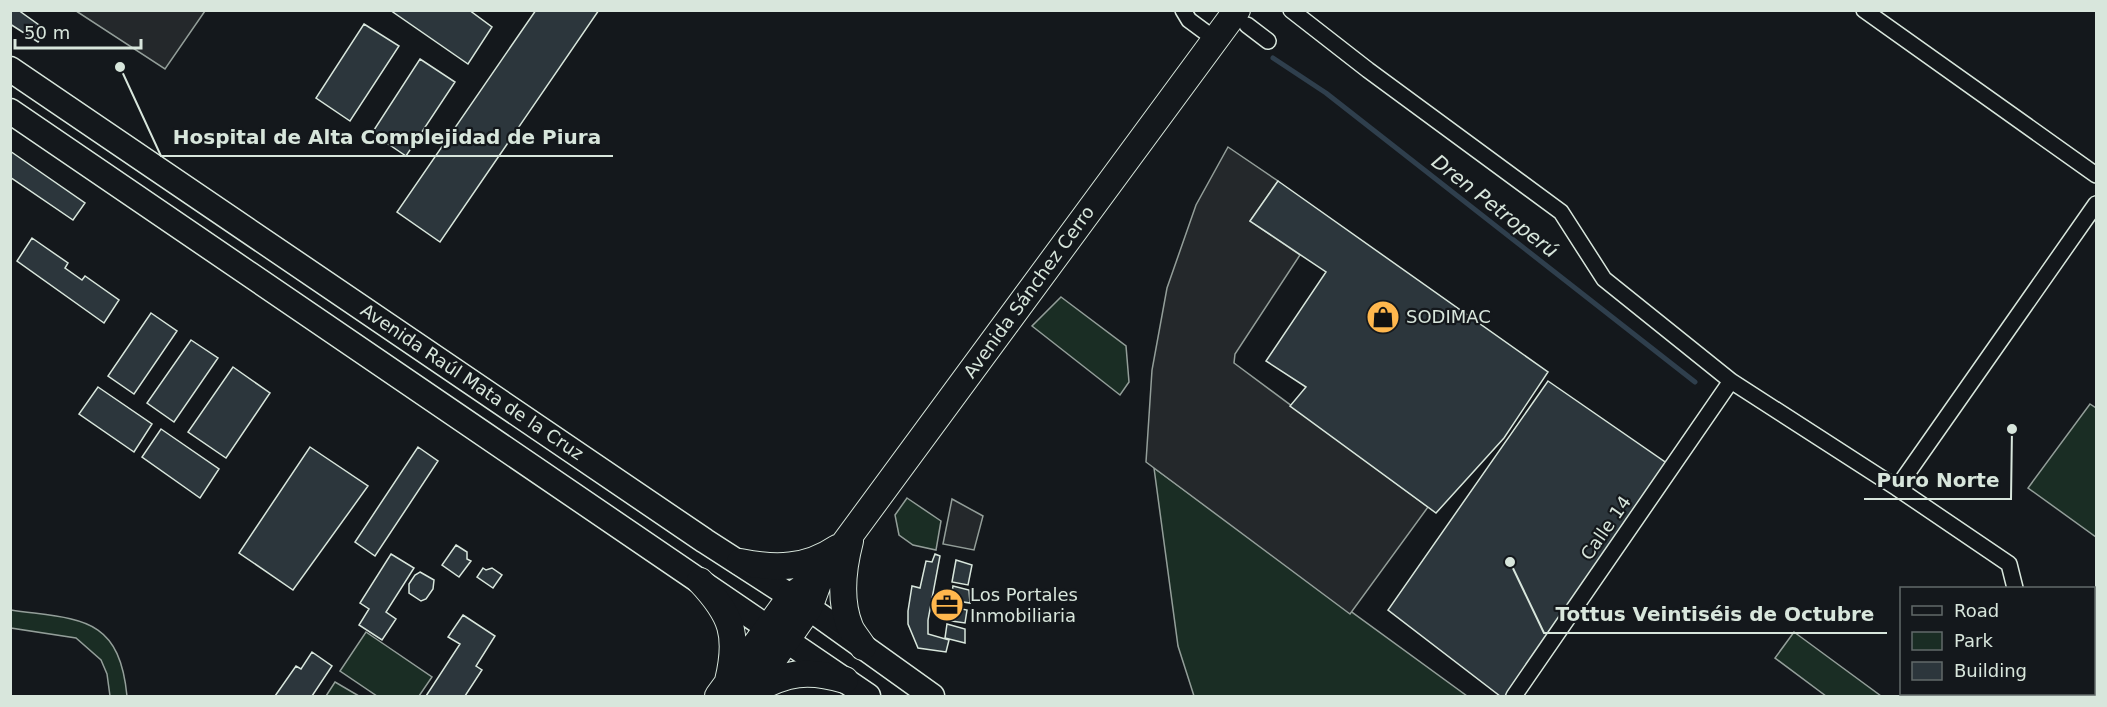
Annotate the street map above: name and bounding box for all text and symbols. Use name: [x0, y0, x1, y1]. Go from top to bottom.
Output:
scale bar: [15, 12, 141, 50]
text: 50 m: [24, 22, 70, 43]
callout: Hospital de Alta Complejidad de Piura: [161, 118, 613, 156]
text: Hospital de Alta Complejidad de Piura: [173, 125, 601, 149]
water label: Dren Petroperú: [1427, 149, 1563, 263]
street label: Avenida Sánchez Cerro: [959, 202, 1098, 382]
street label: Avenida Raúl Mata de la Cruz: [357, 299, 588, 464]
shop icon: SODIMAC: [1365, 299, 1401, 335]
place label: SODIMAC: [1406, 306, 1491, 327]
callout: Puro Norte: [1864, 461, 2011, 499]
text: Puro Norte: [1877, 468, 1999, 492]
street label: Calle 14: [1576, 492, 1635, 564]
place label: Los Portales Inmobiliaria: [970, 584, 1078, 626]
office icon: Los Portales Inmobiliaria: [929, 587, 965, 623]
legend: [1900, 587, 2095, 695]
callout: Tottus Veintiséis de Octubre: [1544, 595, 1887, 633]
text: Road: [1954, 600, 1999, 621]
text: Tottus Veintiséis de Octubre: [1556, 602, 1874, 626]
text: Park: [1954, 630, 1993, 651]
text: Building: [1954, 660, 2027, 681]

